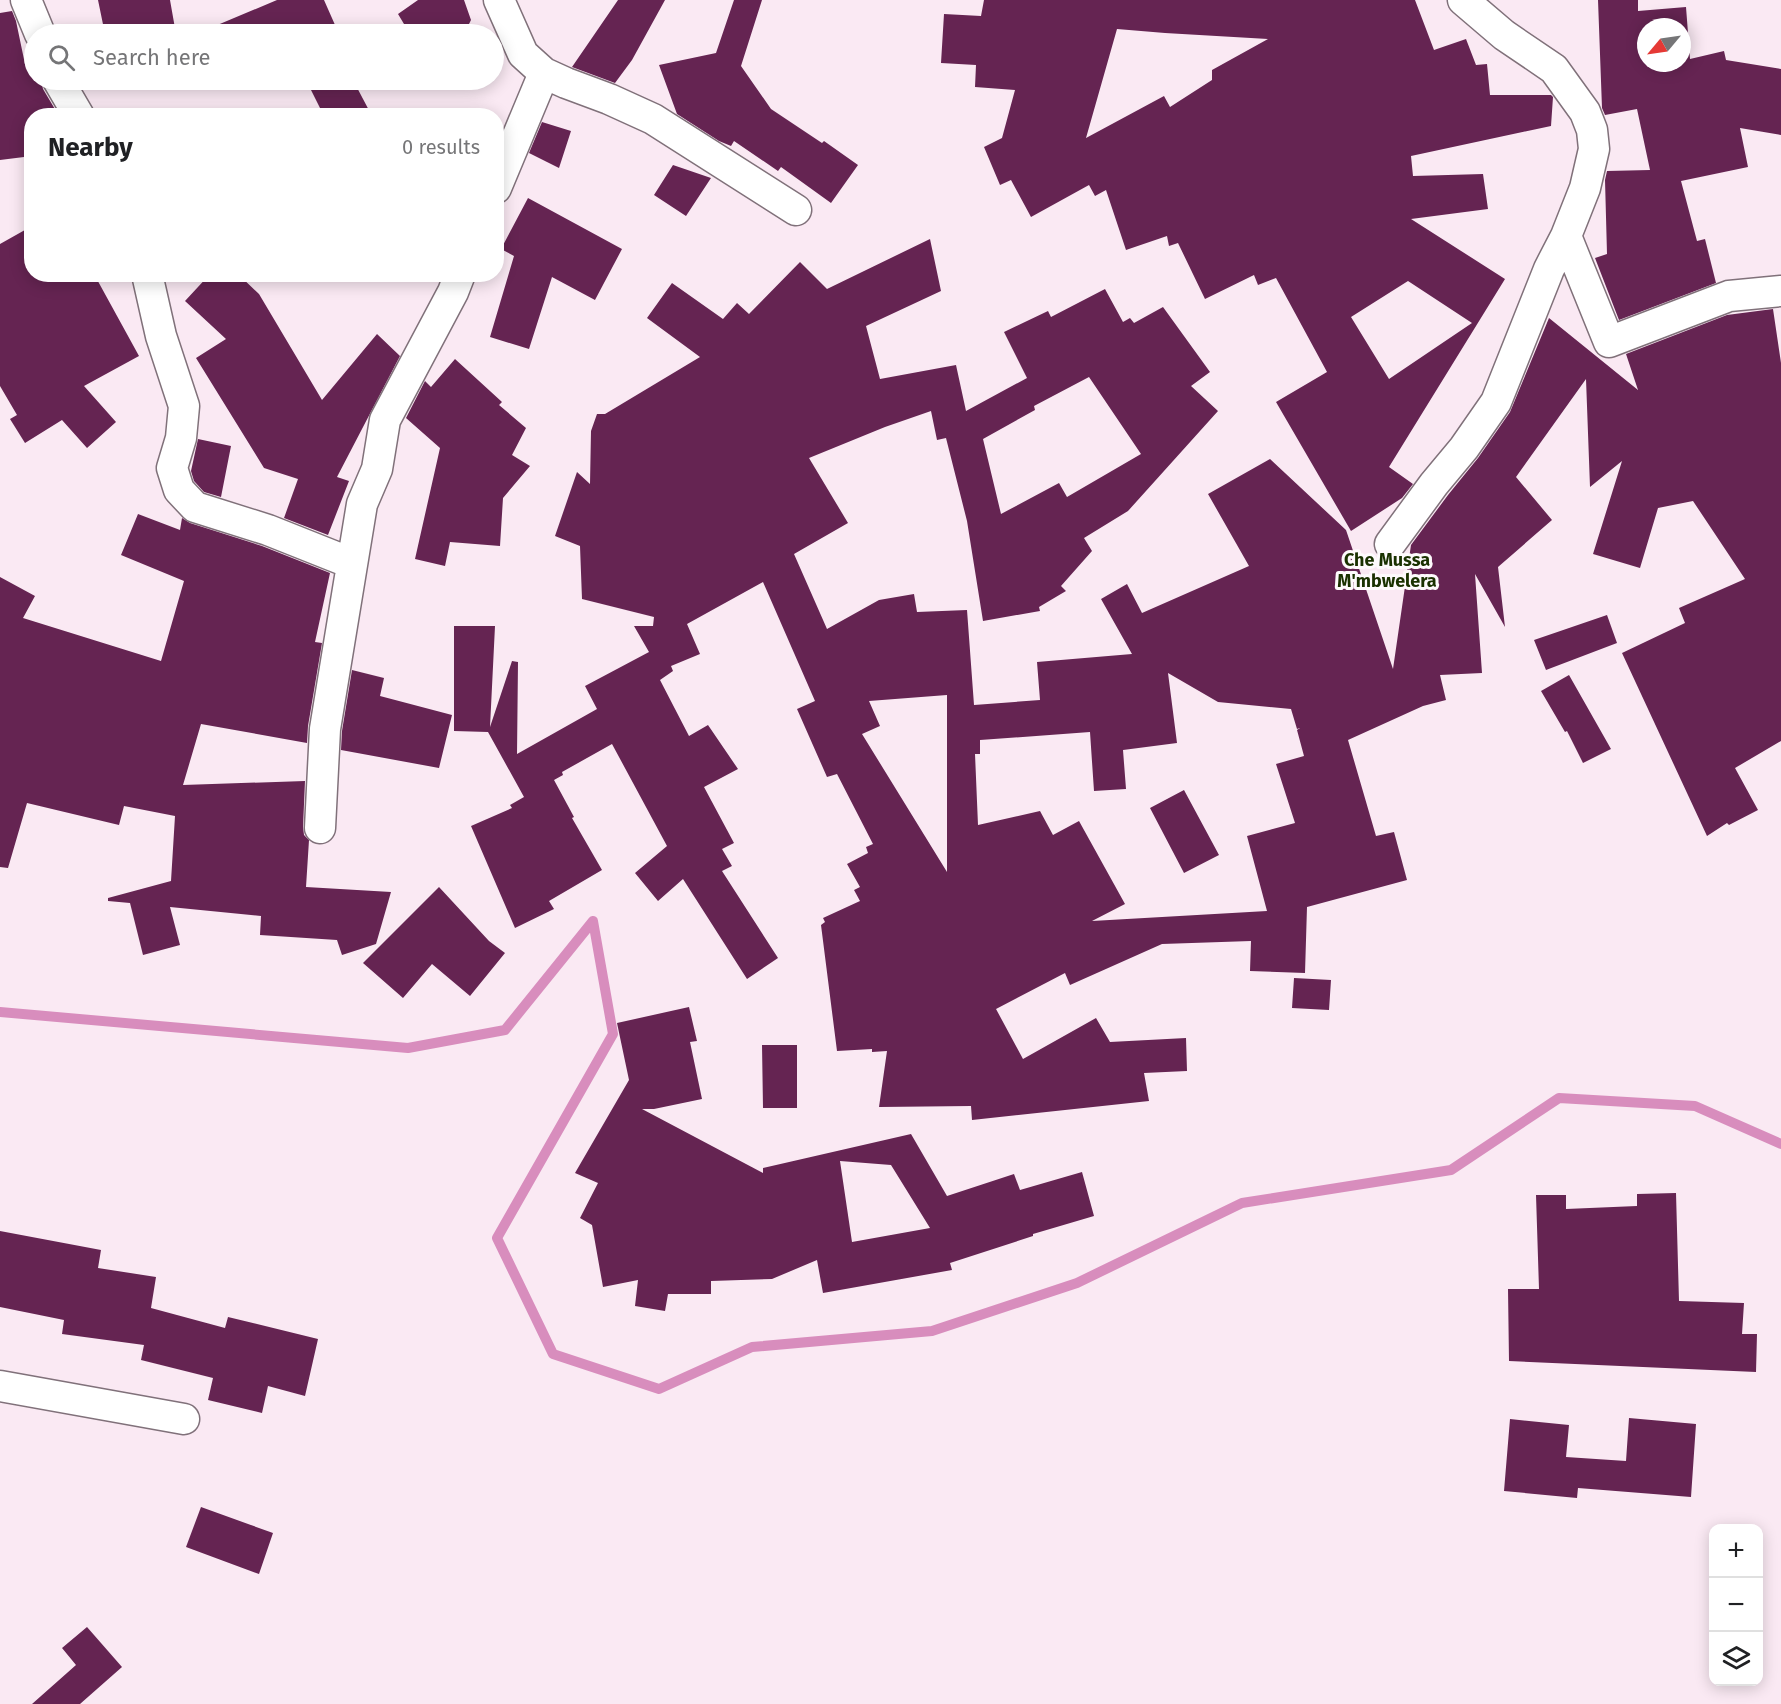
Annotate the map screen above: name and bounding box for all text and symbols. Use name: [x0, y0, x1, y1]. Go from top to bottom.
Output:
north arrow: [1637, 18, 1691, 72]
search box: [24, 24, 504, 90]
icon: search: [45, 41, 78, 74]
text: Search here: [93, 44, 211, 71]
text: Nearby: [48, 132, 133, 163]
text: 0 results: [402, 135, 480, 159]
district label: Che Mussa M'mbwelera: [1337, 549, 1437, 592]
map controls: [1709, 1524, 1763, 1686]
button: +: [1709, 1524, 1763, 1578]
button: −: [1709, 1578, 1763, 1632]
button: layers: [1709, 1632, 1763, 1686]

